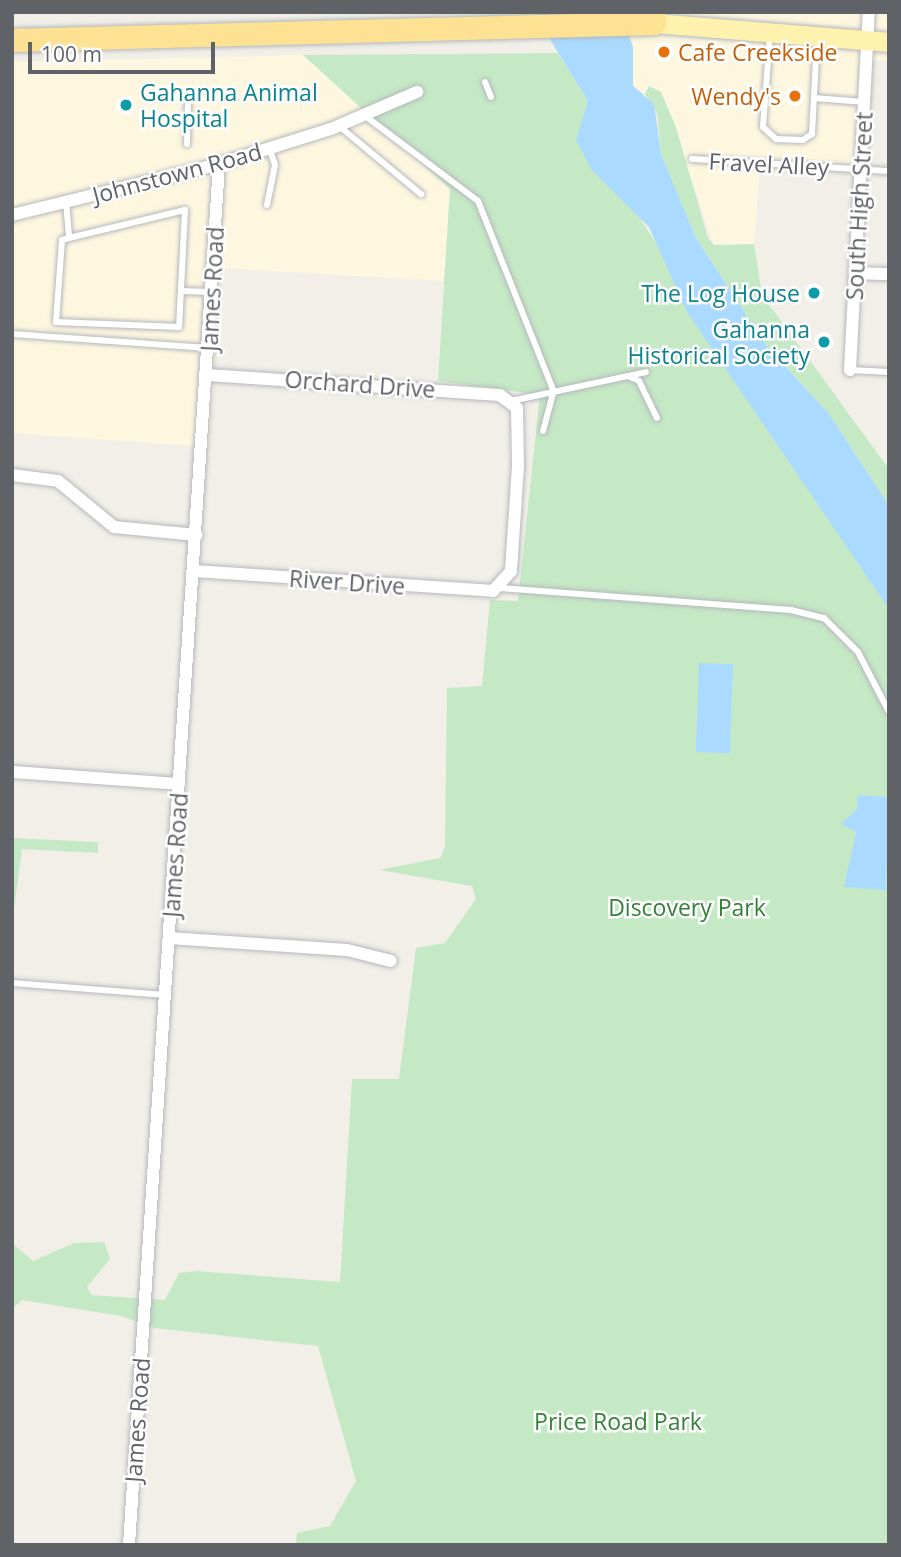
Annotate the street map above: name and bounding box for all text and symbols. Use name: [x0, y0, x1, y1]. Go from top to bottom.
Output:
scale bar: [32, 28, 219, 72]
place label: Cafe Creekside: [678, 38, 837, 66]
text: 100 m: [41, 40, 102, 68]
marker: Cafe Creekside: [656, 44, 672, 60]
place label: Gahanna Animal Hospital: [140, 78, 318, 132]
place label: Wendy's: [691, 82, 781, 110]
marker: Wendy's: [787, 88, 803, 104]
marker: Gahanna Animal Hospital: [118, 97, 134, 113]
street label: South High Street: [840, 111, 878, 301]
street label: Johnstown Road: [89, 137, 265, 209]
street label: Fravel Alley: [708, 147, 830, 181]
street label: James Road: [195, 226, 229, 352]
place label: The Log House: [641, 279, 800, 307]
marker: The Log House: [806, 285, 822, 301]
place label: Gahanna Historical Society: [628, 315, 810, 369]
marker: Gahanna Historical Society: [816, 334, 832, 350]
street label: Orchard Drive: [284, 365, 436, 403]
street label: River Drive: [288, 564, 406, 600]
street label: James Road: [157, 792, 193, 918]
park label: Discovery Park: [608, 893, 766, 921]
street label: James Road: [119, 1357, 155, 1483]
park label: Price Road Park: [534, 1407, 702, 1435]

